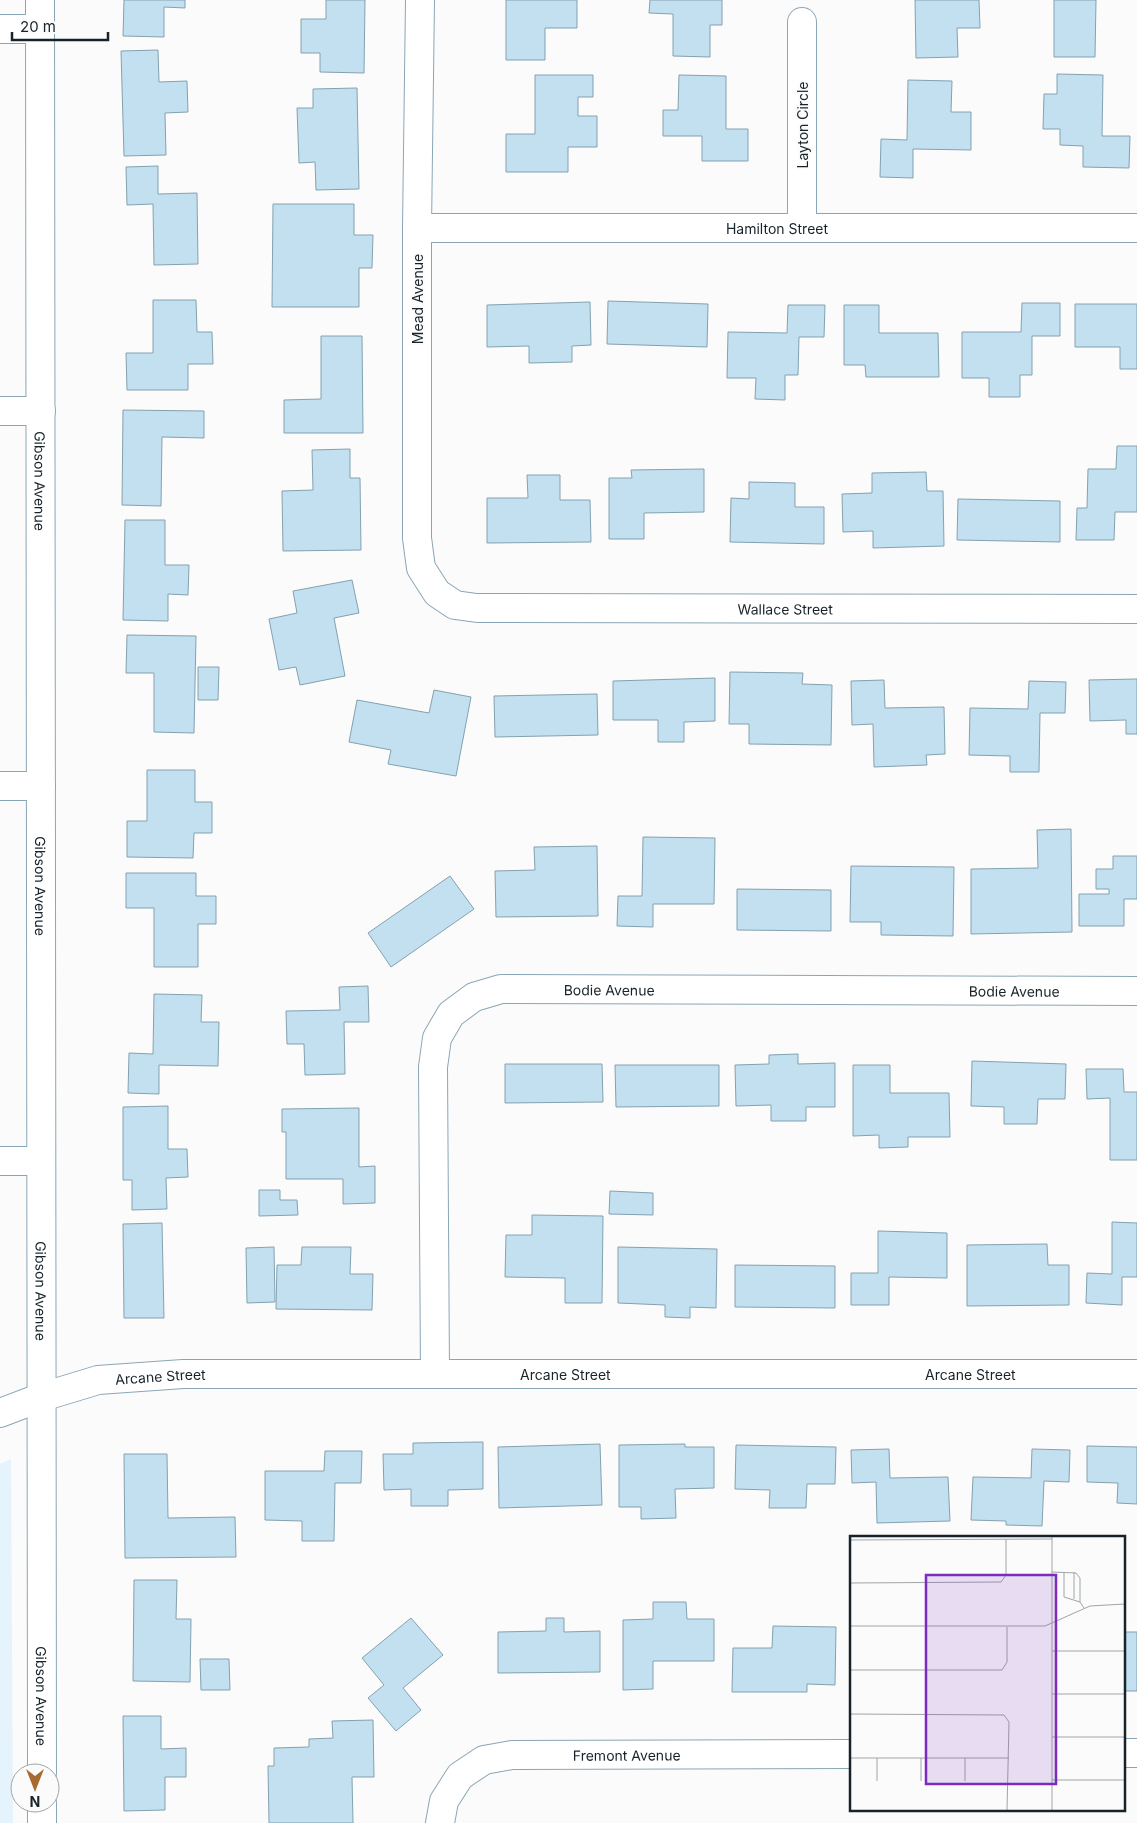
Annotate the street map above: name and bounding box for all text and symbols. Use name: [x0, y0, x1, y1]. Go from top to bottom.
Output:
scale bar: [12, 10, 109, 42]
text: 20 m: [20, 17, 56, 36]
street label: Layton Circle: [794, 82, 811, 168]
street label: Hamilton Street: [726, 220, 829, 237]
street label: Mead Avenue: [409, 254, 426, 344]
street label: Gibson Avenue: [32, 431, 49, 531]
street label: Wallace Street: [738, 600, 833, 617]
street label: Gibson Avenue: [32, 836, 50, 936]
street label: Bodie Avenue: [564, 981, 655, 998]
street label: Bodie Avenue: [969, 982, 1060, 999]
street label: Gibson Avenue: [33, 1241, 50, 1341]
street label: Arcane Street: [115, 1365, 206, 1387]
street label: Arcane Street: [520, 1366, 611, 1383]
street label: Arcane Street: [925, 1366, 1016, 1383]
inset map: [850, 1536, 1124, 1810]
street label: Gibson Avenue: [33, 1646, 50, 1746]
street label: Fremont Avenue: [573, 1746, 681, 1763]
north arrow: [10, 1763, 60, 1813]
text: N: [30, 1793, 40, 1810]

